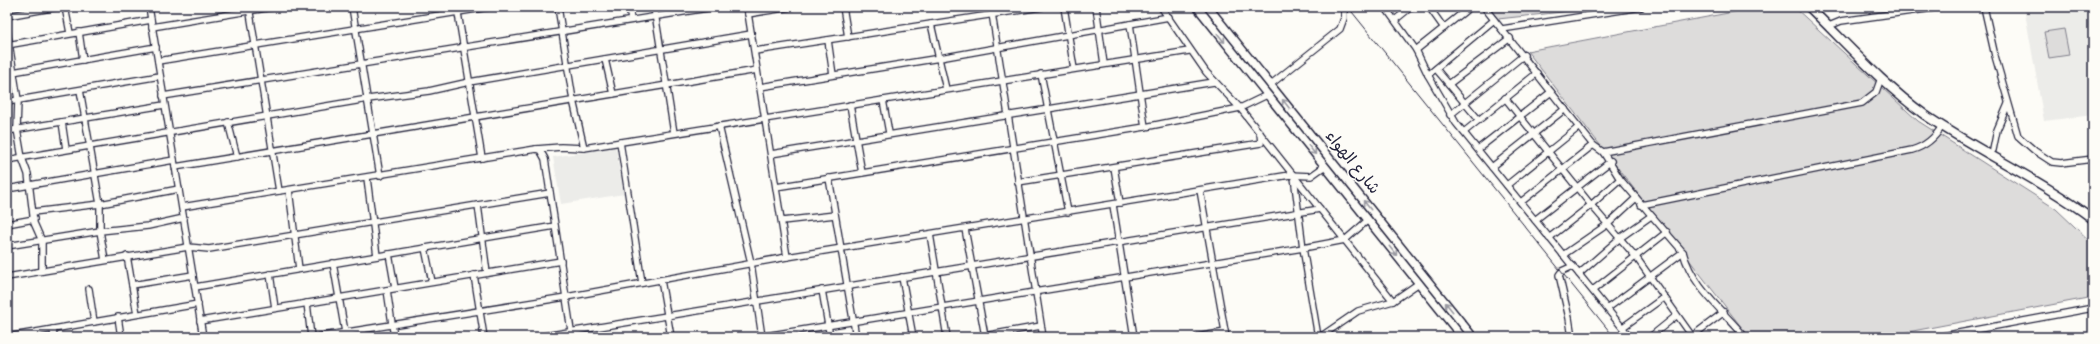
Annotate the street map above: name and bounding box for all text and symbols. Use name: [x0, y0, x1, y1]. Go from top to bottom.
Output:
one-way arrow: [1216, 33, 1225, 44]
one-way arrow: [1281, 99, 1290, 110]
street label: شارع الهواء: [1319, 126, 1385, 200]
one-way arrow: [1307, 145, 1316, 155]
one-way arrow: [1363, 200, 1372, 211]
one-way arrow: [1389, 246, 1398, 257]
one-way arrow: [1444, 301, 1453, 312]

